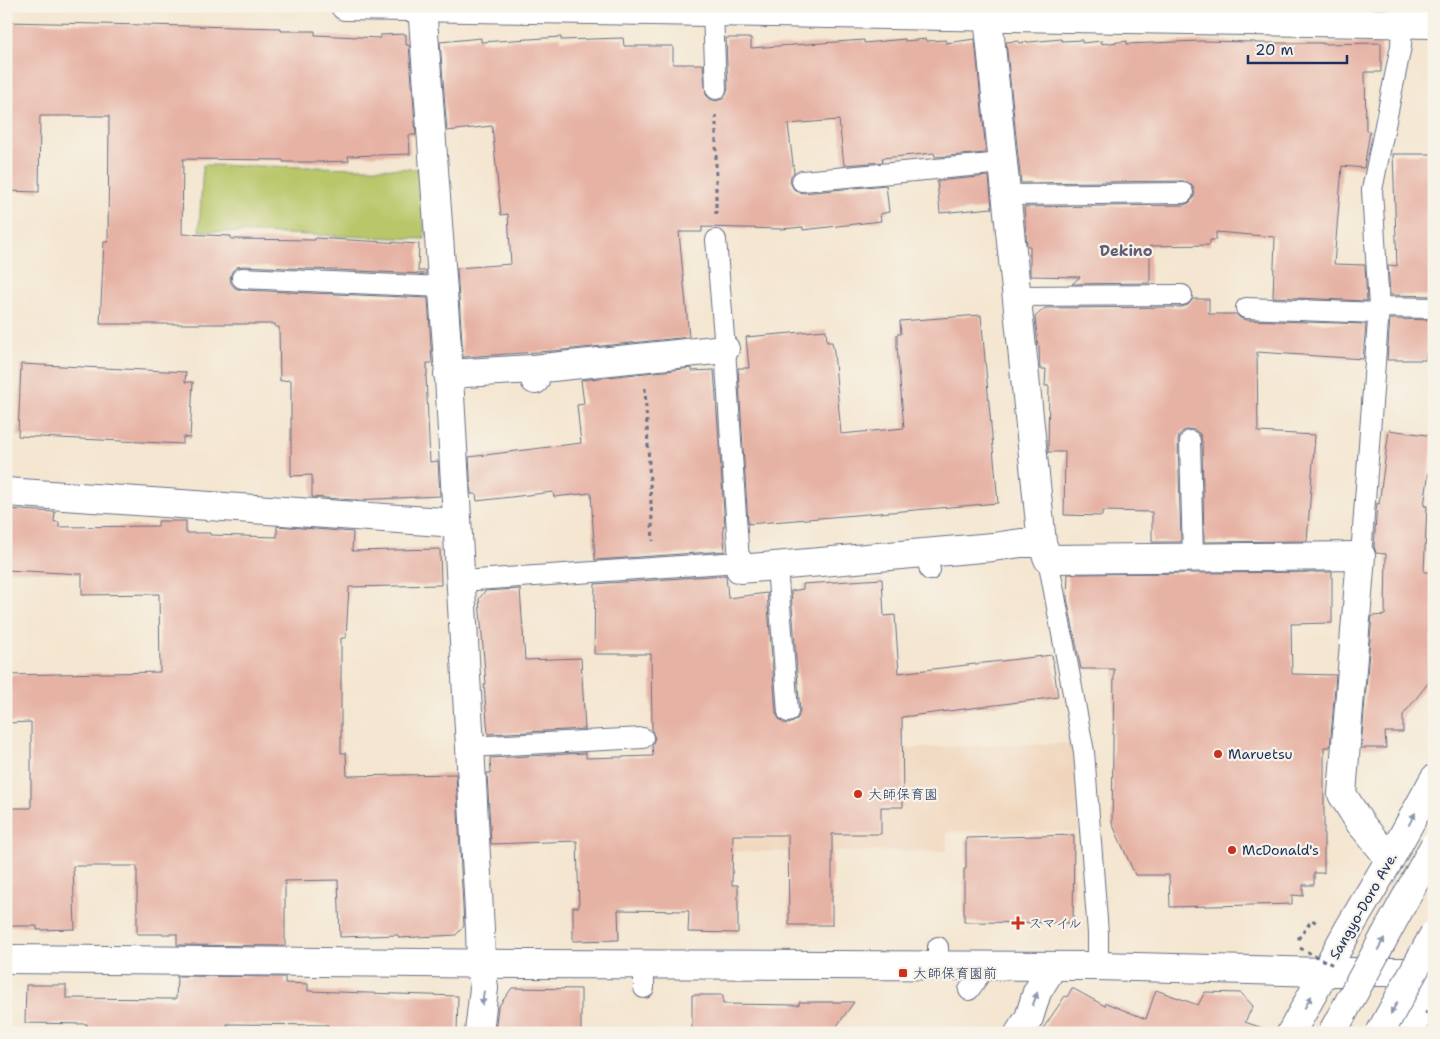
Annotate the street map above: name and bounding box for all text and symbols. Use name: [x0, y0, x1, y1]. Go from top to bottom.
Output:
scale bar: [1248, 32, 1346, 64]
text: 20 m: [1255, 40, 1294, 60]
district label: Dekino: [1100, 241, 1153, 261]
place label: Maruetsu: [1228, 745, 1293, 763]
marker: Maruetsu: [1212, 748, 1224, 760]
place label: 大師保育園: [868, 785, 938, 803]
marker: 大師保育園: [852, 788, 864, 800]
one-way arrow: [1408, 812, 1416, 826]
place label: McDonald's: [1242, 841, 1319, 859]
marker: McDonald's: [1226, 844, 1238, 856]
street label: Sangyo-Doro Ave.: [1325, 849, 1401, 963]
place label: スマイル: [1028, 914, 1082, 932]
marker: スマイル: [1012, 917, 1024, 929]
one-way arrow: [1376, 937, 1385, 951]
place label: 大師保育園前: [913, 964, 997, 982]
marker: 大師保育園前: [897, 967, 909, 979]
one-way arrow: [479, 990, 487, 1006]
one-way arrow: [1031, 991, 1039, 1006]
one-way arrow: [1303, 996, 1312, 1009]
one-way arrow: [1389, 1001, 1398, 1014]

